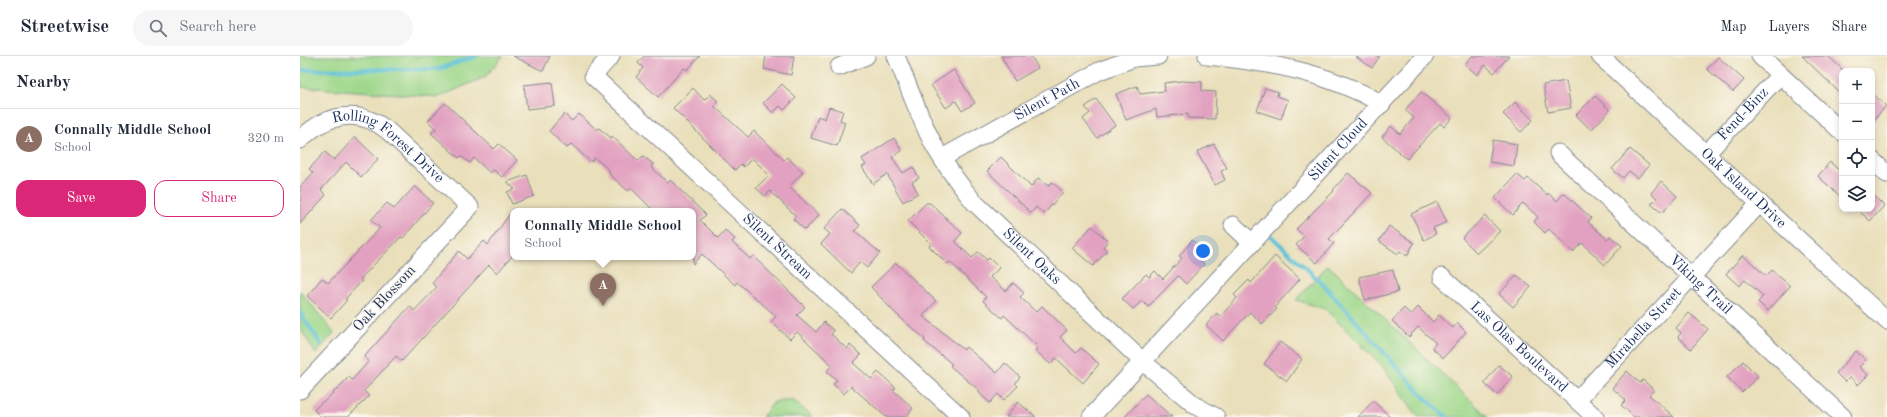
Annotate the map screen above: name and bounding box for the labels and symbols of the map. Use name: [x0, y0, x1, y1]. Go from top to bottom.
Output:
street label: Silent Path: [1012, 76, 1082, 124]
street label: Fend-Binz: [1715, 85, 1771, 144]
street label: Rolling Forest Drive: [331, 109, 447, 186]
street label: Silent Cloud: [1306, 115, 1371, 184]
street label: Oak Island Drive: [1698, 145, 1789, 231]
street label: Silent Stream: [739, 211, 815, 282]
street label: Silent Oaks: [1000, 226, 1064, 288]
your location: [1193, 241, 1213, 261]
street label: Viking Trail: [1666, 252, 1735, 317]
street label: Oak Blossom: [351, 263, 419, 335]
pin: A: [590, 273, 616, 306]
street label: Mirabella Street: [1603, 285, 1685, 372]
street label: Las Olas Boulevard: [1467, 299, 1571, 396]

